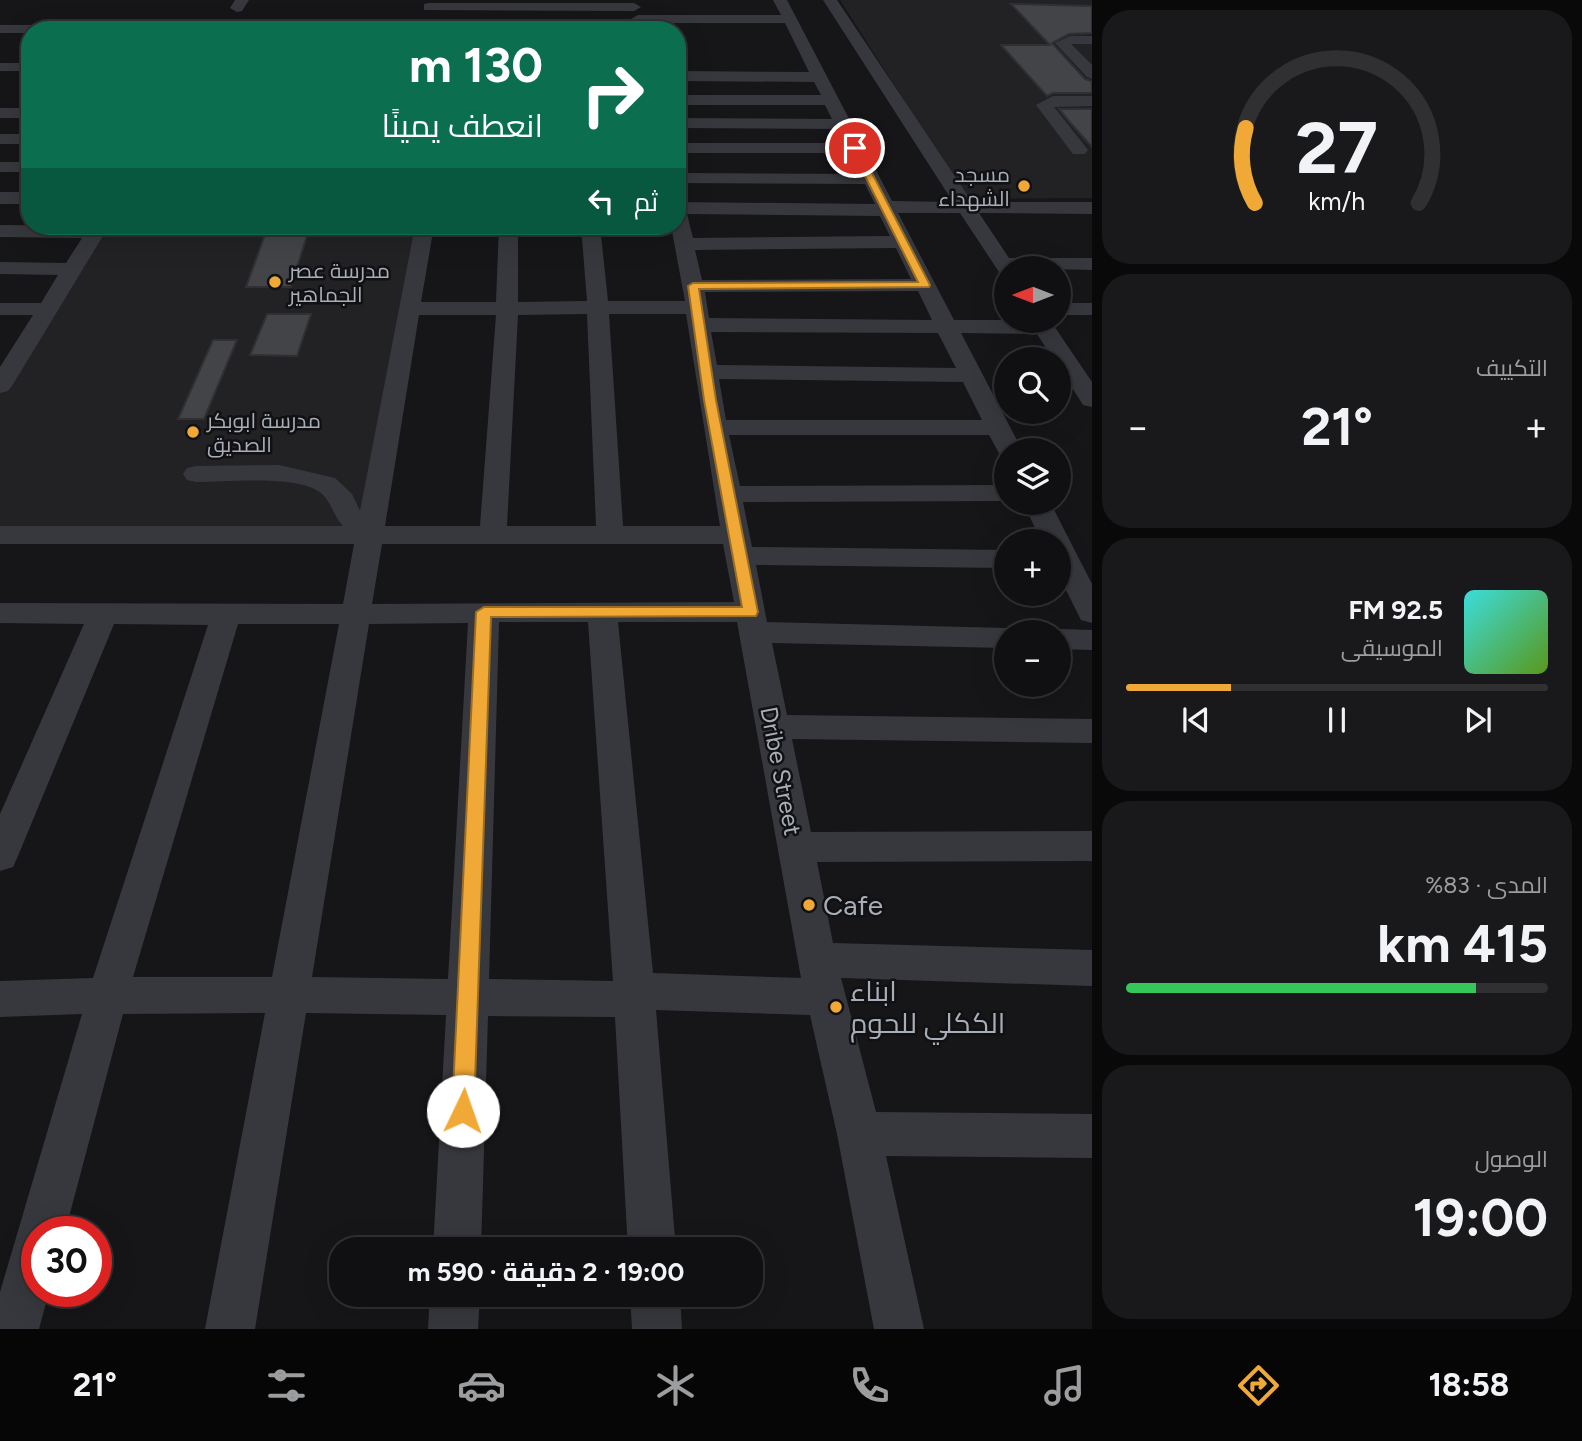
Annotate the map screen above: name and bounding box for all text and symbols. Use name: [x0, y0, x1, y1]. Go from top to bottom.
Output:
text: 130 m: [409, 35, 543, 94]
icon: right: [567, 49, 658, 140]
text: 27: [1296, 104, 1378, 191]
text: انعطف يمينًا: [381, 107, 543, 145]
pin: [825, 118, 885, 178]
icon: arrive: [836, 129, 874, 167]
place label: مسجد الشهداء: [938, 162, 1010, 212]
marker: مسجد الشهداء: [1016, 178, 1032, 194]
icon: left: [582, 182, 620, 220]
text: ثم: [634, 186, 658, 218]
text: km/h: [1308, 186, 1366, 216]
north arrow: [994, 256, 1071, 332]
map controls: [994, 256, 1071, 697]
place label: مدرسة عصر الجماهير: [288, 258, 390, 307]
marker: مدرسة عصر الجماهير: [267, 274, 283, 290]
button: search: [994, 347, 1071, 424]
text: التكييف: [1476, 354, 1548, 382]
text: 21°: [1301, 396, 1373, 458]
text: −: [1126, 404, 1150, 450]
text: +: [1524, 404, 1548, 450]
place label: مدرسة ابوبكر الصديق: [206, 408, 321, 458]
marker: مدرسة ابوبكر الصديق: [185, 424, 201, 440]
button: layers: [994, 438, 1071, 515]
button: +: [994, 529, 1071, 606]
text: 92.5 FM: [1348, 594, 1443, 626]
button: −: [994, 620, 1071, 697]
text: الموسيقى: [1341, 634, 1443, 662]
icon: previous: [1177, 701, 1215, 739]
icon: pause: [1318, 701, 1356, 739]
icon: next: [1459, 701, 1497, 739]
street label: Dribe Street: [754, 704, 808, 838]
text: المدى · 83%: [1425, 871, 1548, 899]
place label: Cafe: [823, 888, 883, 922]
marker: Cafe: [801, 897, 817, 913]
text: 415 km: [1377, 913, 1548, 975]
place label: ابناء الككلي للحوم: [850, 974, 1005, 1045]
marker: ابناء الككلي للحوم: [828, 999, 844, 1015]
position arrow: [426, 1074, 500, 1148]
text: الوصول: [1475, 1145, 1548, 1173]
text: 19:00: [1413, 1187, 1548, 1249]
speed limit sign: 30: [21, 1216, 112, 1307]
text: 19:00 · 2 دقيقة · 590 m: [408, 1256, 684, 1288]
icon: filters: [262, 1361, 311, 1410]
icon: car: [457, 1361, 506, 1410]
icon: climate: [651, 1361, 700, 1410]
icon: phone: [845, 1361, 894, 1410]
icon: music: [1040, 1361, 1089, 1410]
icon: directions: [1234, 1361, 1283, 1410]
text: 21°: [73, 1366, 117, 1404]
text: 18:58: [1428, 1366, 1509, 1404]

